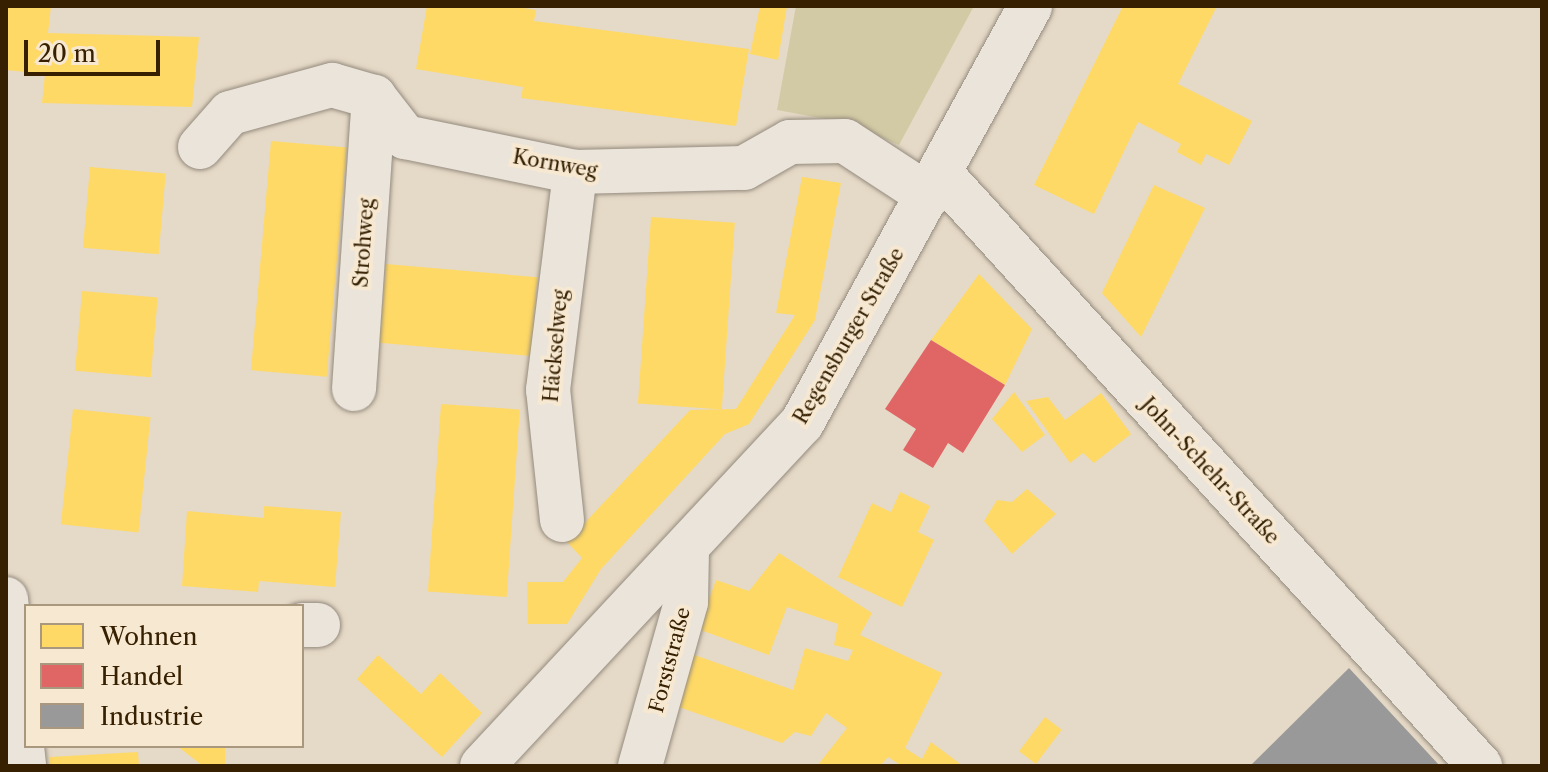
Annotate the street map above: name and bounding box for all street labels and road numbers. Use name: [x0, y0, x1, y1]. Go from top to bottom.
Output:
street label: Kornweg: [511, 145, 599, 183]
street label: Strohweg: [349, 198, 379, 288]
street label: Regensburger Straße: [789, 243, 909, 429]
street label: Häckselweg: [539, 289, 573, 403]
street label: John-Schehr-Straße: [1136, 393, 1284, 549]
street label: Forststraße: [644, 605, 696, 715]

